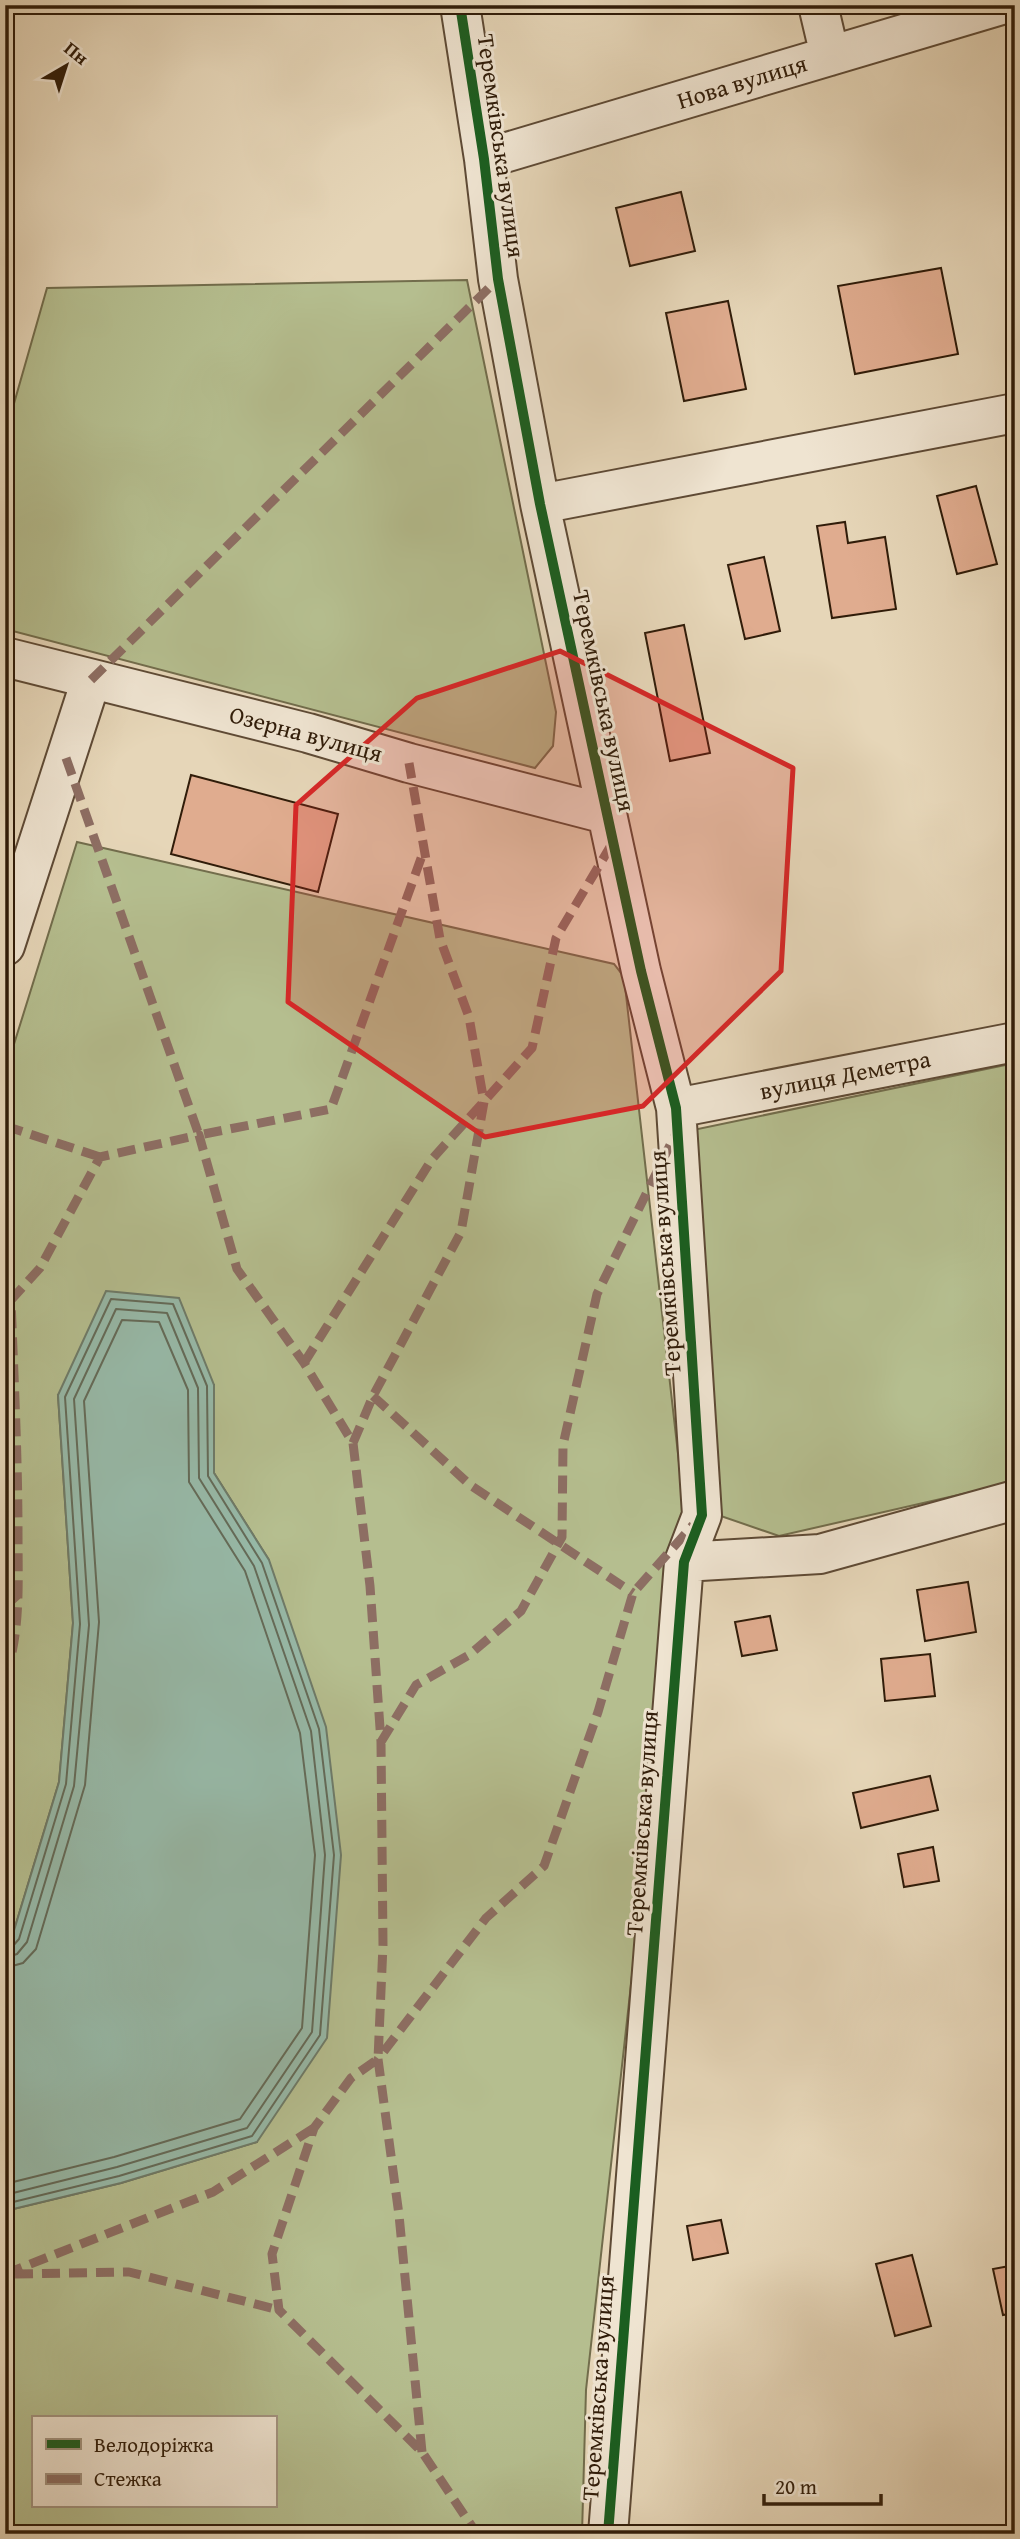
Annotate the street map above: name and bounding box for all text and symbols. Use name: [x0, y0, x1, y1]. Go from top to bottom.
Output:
north arrow: [32, 32, 102, 102]
street label: Теремківська вулиця: [468, 32, 535, 260]
text: Пн: [58, 34, 95, 72]
street label: Нова вулиця: [673, 45, 811, 118]
street label: Теремківська вулиця: [564, 587, 645, 815]
street label: Озерна вулиця: [226, 696, 387, 771]
street label: вулиця Деметра: [756, 1041, 934, 1108]
street label: Теремківська вулиця: [639, 1149, 690, 1377]
street label: Теремківська вулиця: [616, 1709, 667, 1937]
street label: Теремківська вулиця: [572, 2274, 623, 2502]
legend: [32, 2416, 276, 2508]
text: Велодоріжка: [94, 2429, 214, 2460]
scale bar: [764, 2462, 882, 2506]
text: Стежка: [94, 2463, 162, 2494]
text: 20 m: [775, 2471, 817, 2502]

